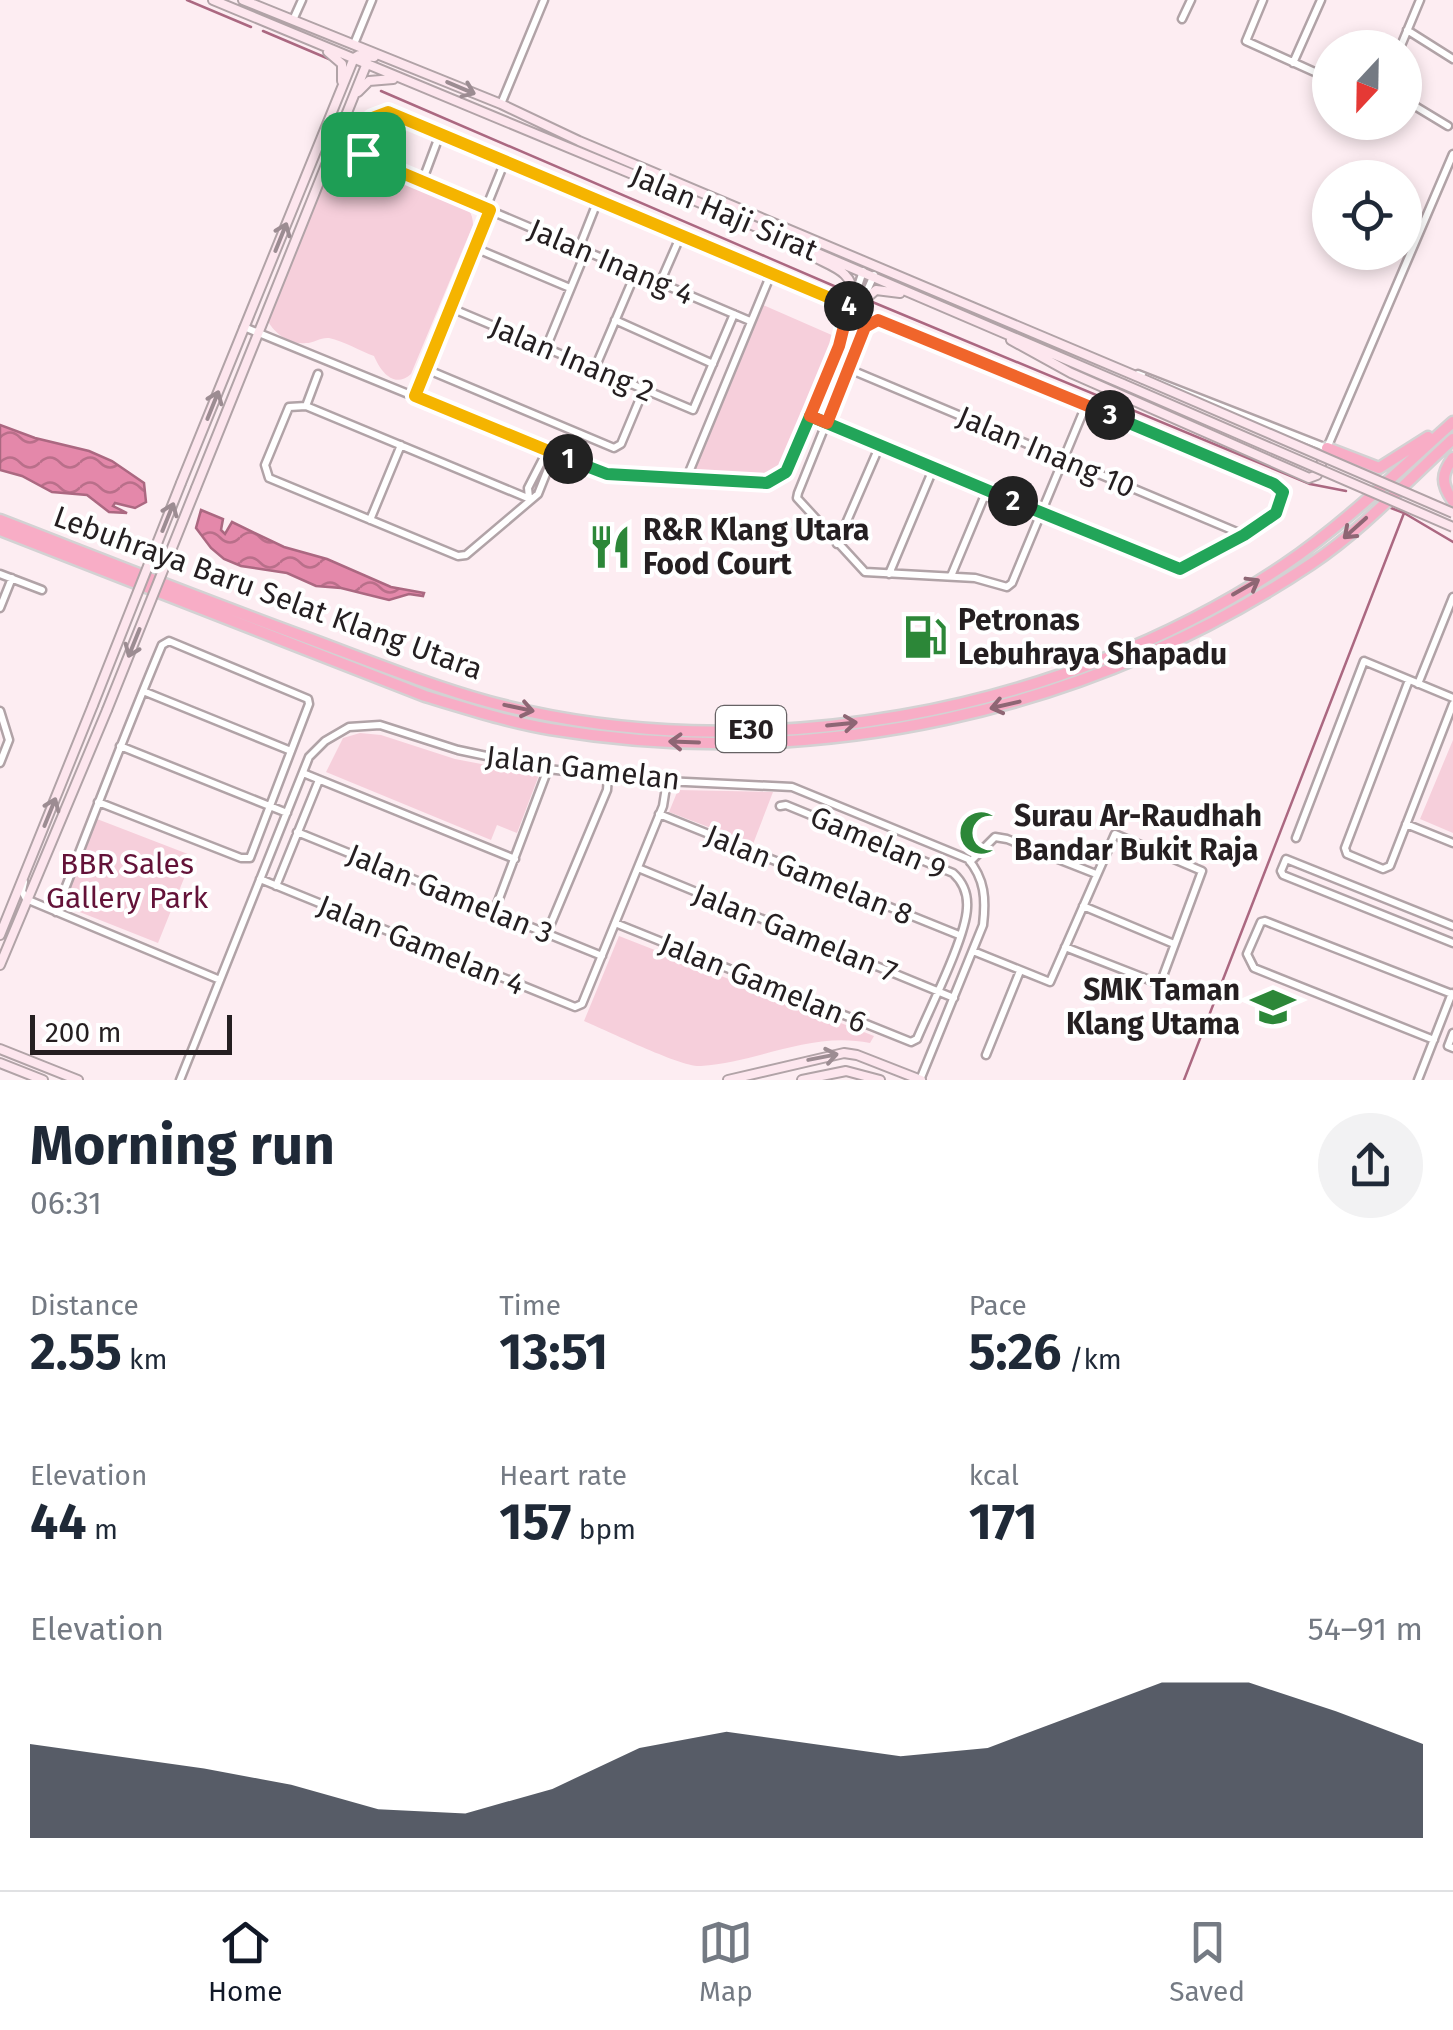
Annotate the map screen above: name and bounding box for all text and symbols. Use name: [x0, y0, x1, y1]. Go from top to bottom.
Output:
north arrow: [1312, 30, 1422, 140]
map controls: [1312, 30, 1422, 270]
one-way arrow: [446, 80, 476, 98]
pin: [321, 112, 406, 197]
icon: arrive: [336, 127, 391, 182]
street label: Jalan Haji Sirat: [625, 157, 823, 269]
button: locate: [1312, 160, 1422, 270]
street label: Jalan Inang 4: [523, 211, 699, 313]
one-way arrow: [273, 222, 291, 252]
pin: 4: [824, 281, 874, 331]
text: 4: [841, 289, 857, 322]
street label: Jalan Inang 2: [485, 308, 659, 410]
one-way arrow: [205, 390, 223, 421]
pin: 3: [1085, 390, 1135, 440]
street label: Jalan Inang 10: [952, 398, 1140, 506]
text: 3: [1103, 398, 1117, 431]
pin: 1: [543, 434, 593, 484]
text: 1: [562, 442, 575, 475]
pin: 2: [988, 476, 1038, 526]
text: 2: [1006, 484, 1020, 517]
street label: Lebuhraya Baru Selat Klang Utara: [49, 498, 487, 688]
one-way arrow: [160, 502, 178, 533]
place label: R&R Klang Utara Food Court: [643, 512, 869, 582]
one-way arrow: [1343, 516, 1368, 539]
restaurant icon: R&R Klang Utara Food Court: [586, 523, 634, 571]
one-way arrow: [1231, 577, 1259, 597]
place label: Petronas Lebuhraya Shapadu: [958, 602, 1227, 672]
fuel station icon: Petronas Lebuhraya Shapadu: [901, 613, 949, 661]
one-way arrow: [123, 628, 141, 658]
one-way arrow: [990, 697, 1022, 715]
one-way arrow: [502, 700, 534, 718]
road number: E30: [716, 706, 786, 752]
one-way arrow: [825, 714, 858, 733]
one-way arrow: [668, 733, 700, 752]
street label: Jalan Gamelan: [484, 738, 682, 798]
one-way arrow: [42, 798, 60, 828]
street label: Gamelan 9: [805, 798, 951, 888]
place label: Surau Ar-Raudhah Bandar Bukit Raja: [1014, 798, 1262, 868]
mosque icon: Surau Ar-Raudhah Bandar Bukit Raja: [957, 809, 1005, 857]
street label: Jalan Gamelan 8: [700, 817, 918, 933]
street label: Jalan Gamelan 3: [342, 836, 558, 952]
park label: BBR Sales Gallery Park: [46, 846, 209, 916]
street label: Jalan Gamelan 7: [688, 876, 902, 990]
street label: Jalan Gamelan 4: [313, 887, 530, 1003]
street label: Jalan Gamelan 6: [655, 925, 871, 1041]
place label: SMK Taman Klang Utama: [1066, 972, 1240, 1042]
school or university icon: SMK Taman Klang Utama: [1249, 983, 1297, 1031]
scale bar: [30, 1010, 232, 1054]
text: 200 m: [45, 1016, 122, 1049]
one-way arrow: [806, 1047, 838, 1066]
text: Morning run: [30, 1113, 335, 1179]
button: share: [1318, 1113, 1423, 1218]
text: 06:31: [30, 1184, 102, 1222]
text: Distance: [30, 1289, 139, 1322]
text: Time: [499, 1289, 561, 1322]
text: Pace: [969, 1289, 1027, 1322]
text: 2.55: [30, 1322, 122, 1382]
text: 13:51: [499, 1322, 608, 1382]
text: 5:26: [969, 1322, 1062, 1382]
text: km: [122, 1343, 167, 1376]
text: /km: [1062, 1343, 1122, 1376]
text: Elevation: [30, 1459, 147, 1492]
text: Heart rate: [499, 1459, 627, 1492]
text: kcal: [969, 1459, 1019, 1492]
text: 44: [30, 1492, 87, 1552]
text: 157: [499, 1492, 571, 1552]
text: 171: [969, 1492, 1038, 1552]
text: m: [87, 1513, 118, 1546]
text: bpm: [571, 1513, 636, 1546]
text: Elevation: [30, 1610, 164, 1648]
text: 54–91 m: [1308, 1610, 1423, 1648]
tab: Home: [208, 1915, 283, 2008]
tab: Map: [698, 1915, 753, 2008]
tab: Saved: [1169, 1915, 1245, 2008]

